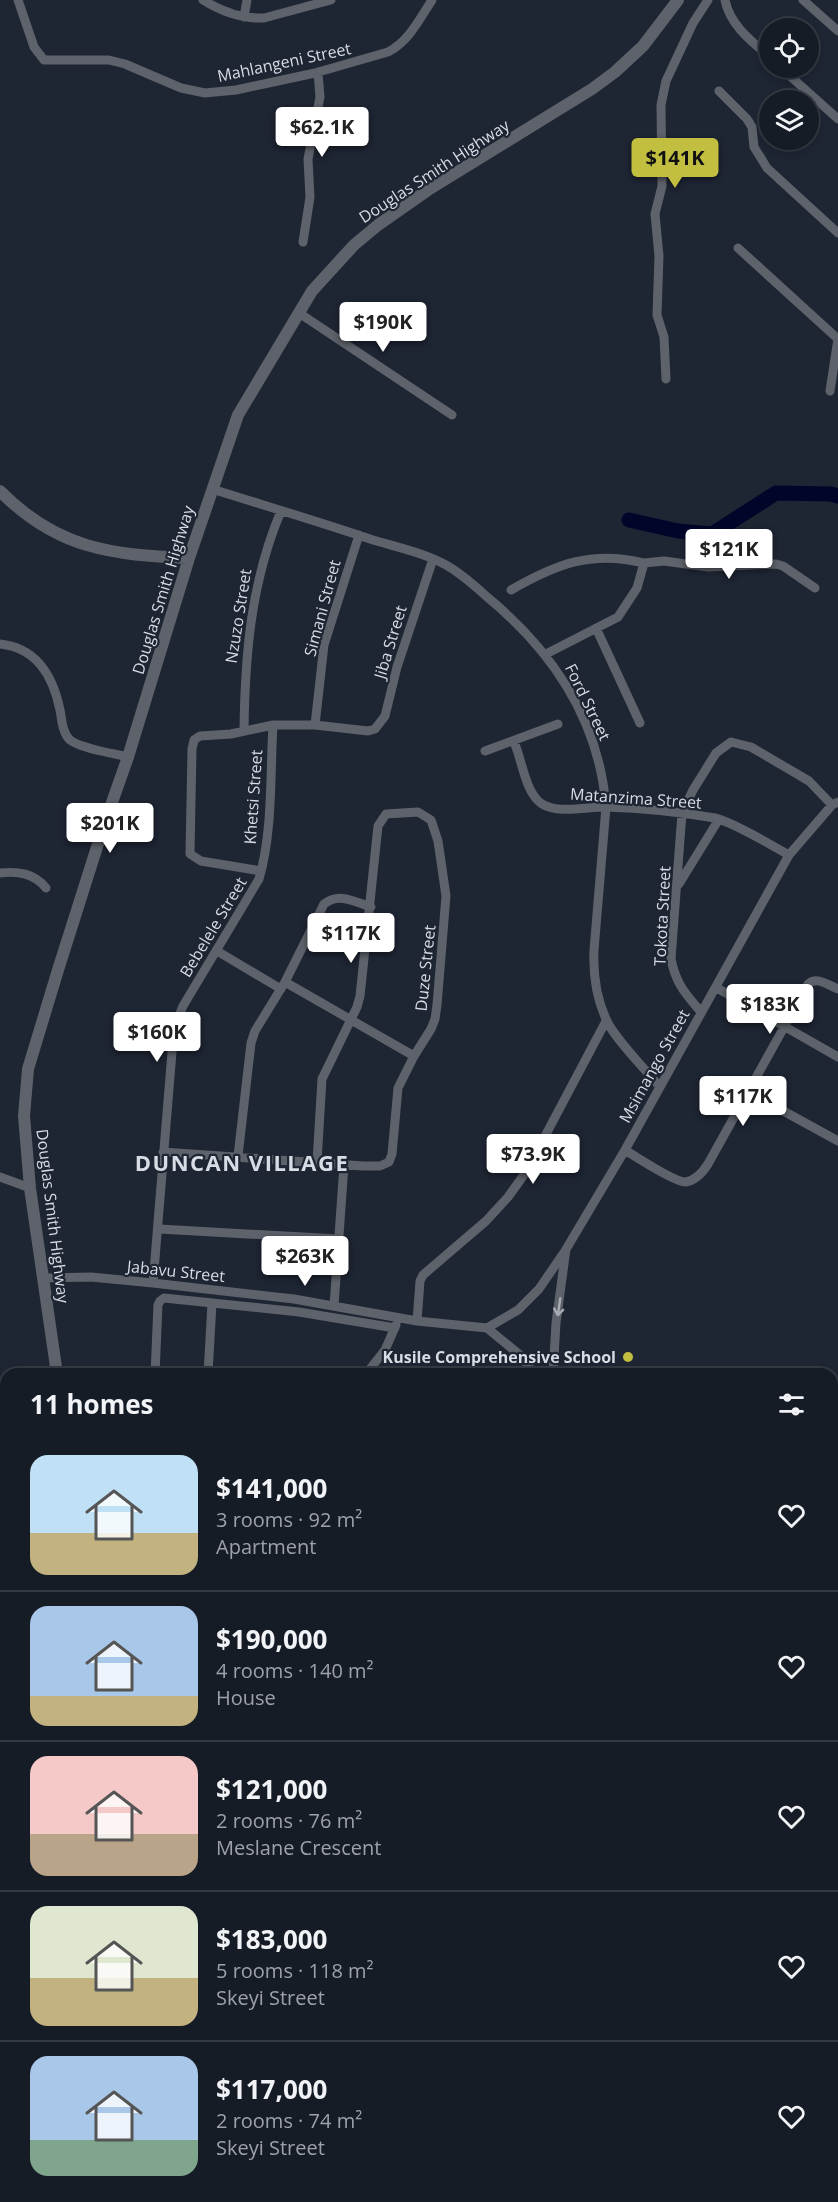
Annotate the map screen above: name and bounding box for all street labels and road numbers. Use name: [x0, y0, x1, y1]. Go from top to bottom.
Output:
street label: Mahlangeni Street: [215, 37, 353, 87]
street label: Douglas Smith Highway: [354, 113, 514, 228]
street label: Douglas Smith Highway: [127, 502, 199, 677]
street label: Simani Street: [299, 557, 346, 659]
street label: Nzuzo Street: [220, 567, 256, 665]
street label: Jiba Street: [368, 602, 412, 683]
street label: Ford Street: [560, 660, 616, 744]
street label: Khetsi Street: [239, 749, 267, 845]
street label: Matanzima Street: [570, 782, 703, 814]
street label: Tokota Street: [648, 865, 676, 966]
street label: Bebelele Street: [174, 873, 252, 981]
street label: Duze Street: [410, 923, 441, 1012]
street label: Msimango Street: [614, 1005, 694, 1127]
street label: Douglas Smith Highway: [31, 1128, 75, 1305]
street label: Jabavu Street: [124, 1255, 226, 1287]

